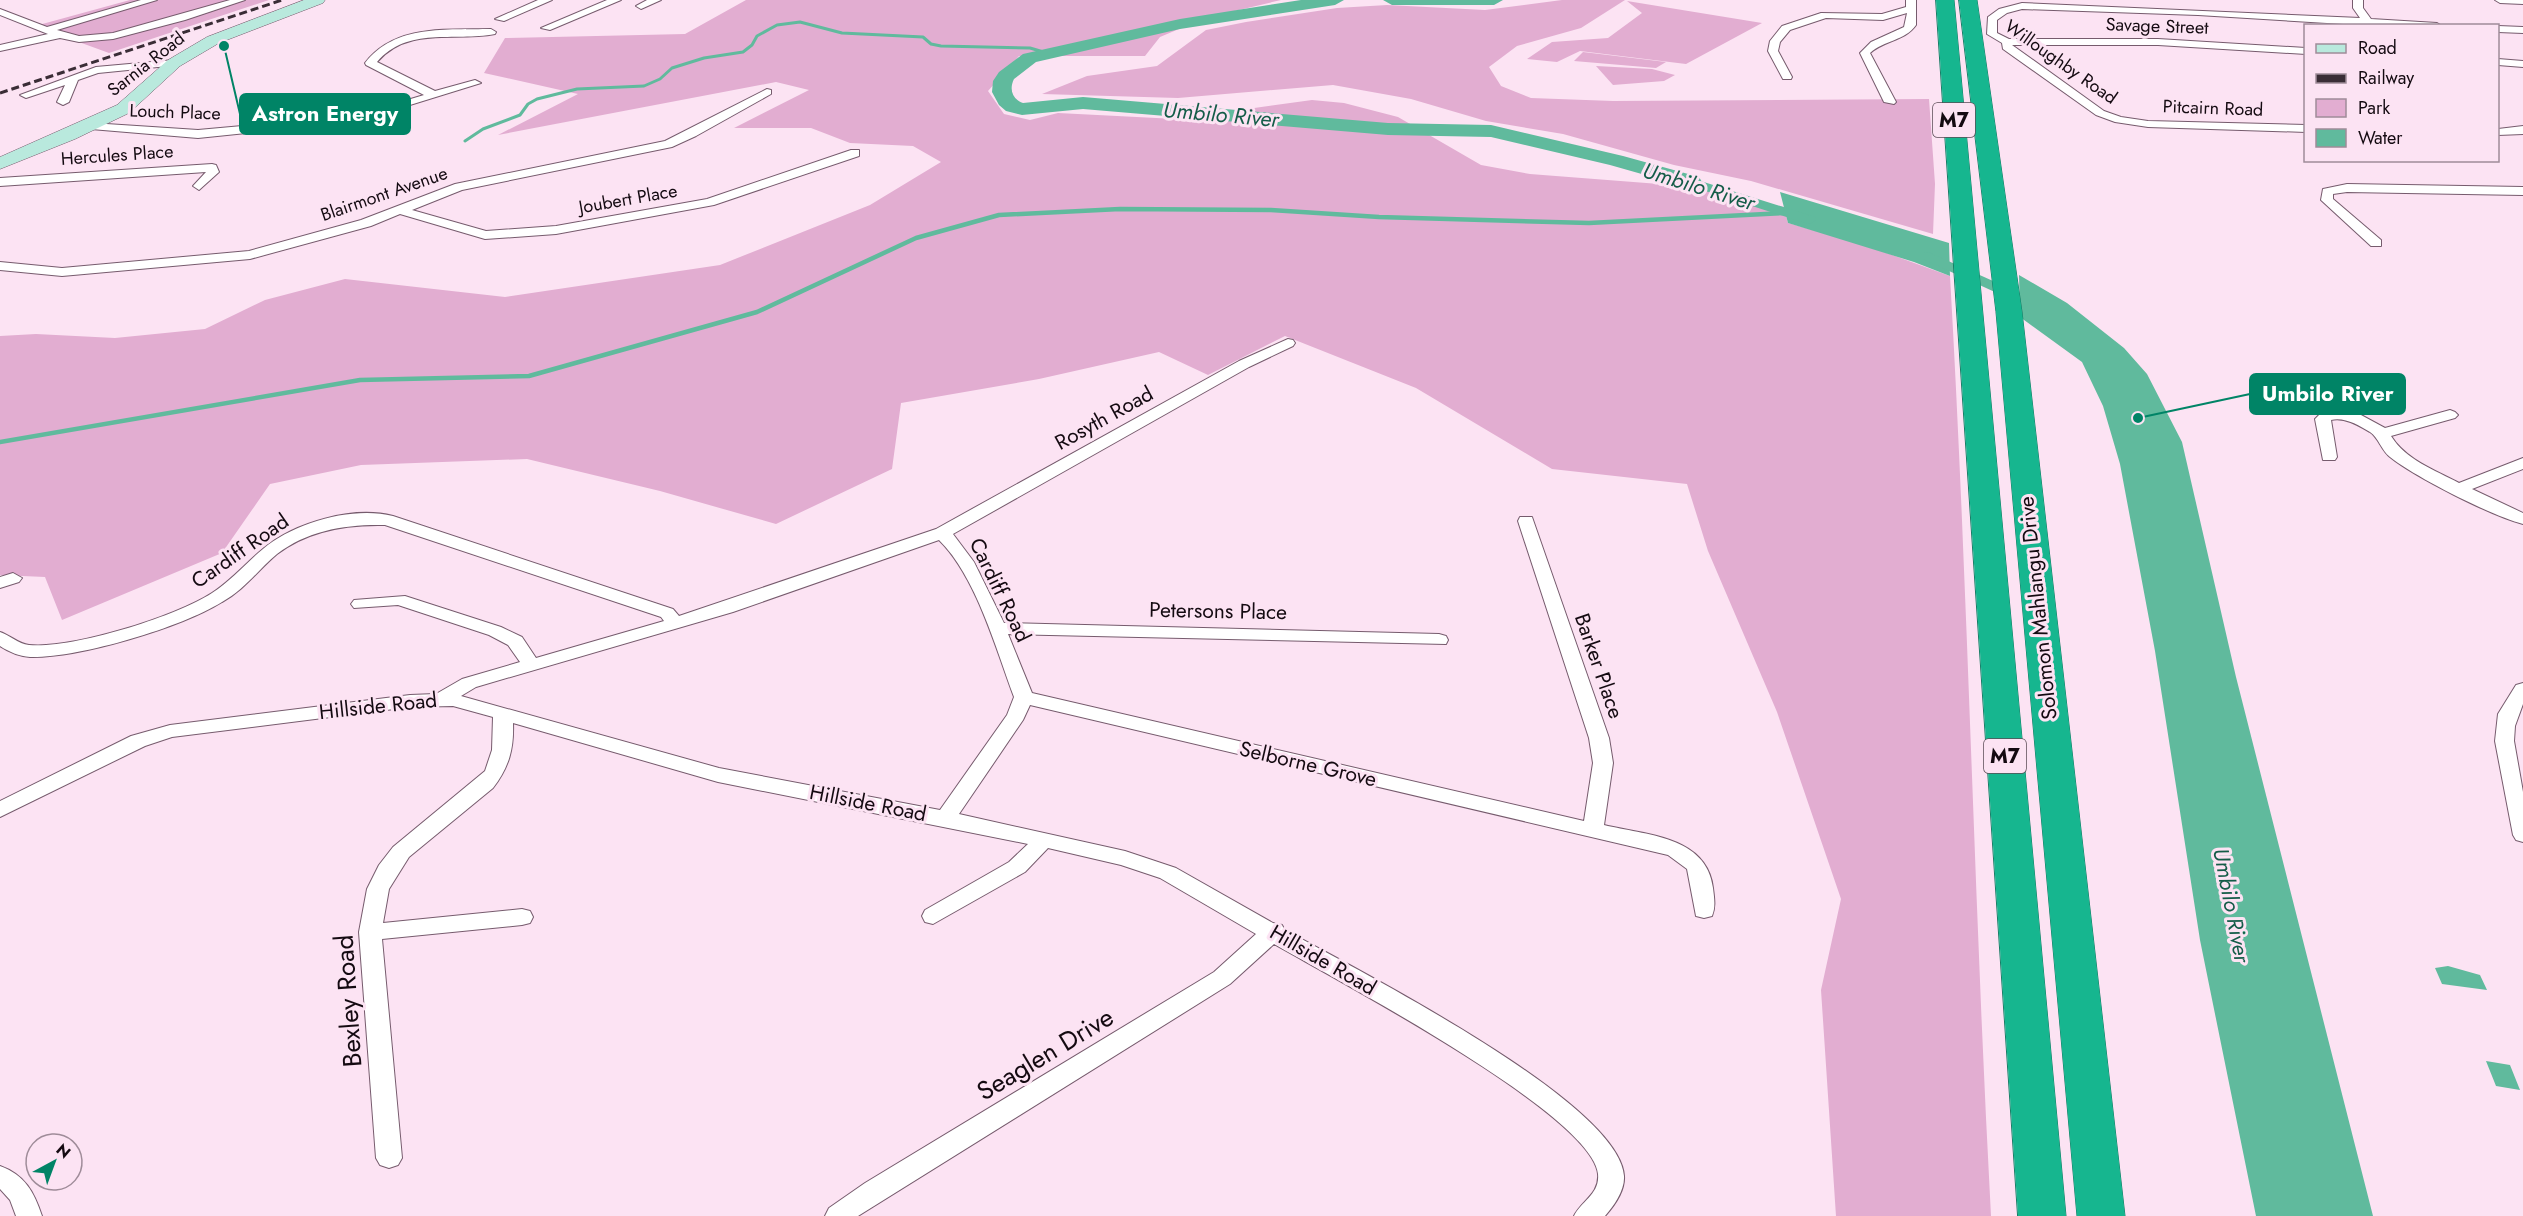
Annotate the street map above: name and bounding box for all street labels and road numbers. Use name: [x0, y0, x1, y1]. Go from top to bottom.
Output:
street label: Savage Street: [2105, 11, 2210, 41]
street label: Willoughby Road: [2000, 14, 2122, 110]
street label: Sarnia Road: [102, 26, 190, 102]
street label: Pitcairn Road: [2162, 93, 2264, 123]
street label: Louch Place: [129, 97, 221, 127]
road number: M7: [1933, 103, 1975, 137]
street label: Hercules Place: [60, 138, 174, 172]
street label: Blairmont Avenue: [317, 160, 451, 228]
street label: Joubert Place: [575, 178, 679, 221]
street label: Rosyth Road: [1049, 379, 1159, 457]
street label: Solomon Mahlangu Drive: [2011, 495, 2065, 721]
street label: Cardiff Road: [185, 506, 295, 596]
street label: Cardiff Road: [962, 533, 1038, 647]
street label: Petersons Place: [1149, 595, 1287, 627]
street label: Barker Place: [1567, 609, 1631, 723]
street label: Hillside Road: [318, 685, 438, 727]
street label: Selborne Grove: [1236, 734, 1380, 794]
road number: M7: [1984, 739, 2026, 773]
street label: Hillside Road: [807, 777, 929, 829]
street label: Hillside Road: [1264, 917, 1382, 1003]
street label: Bexley Road: [324, 933, 372, 1069]
street label: Seaglen Drive: [969, 998, 1121, 1110]

